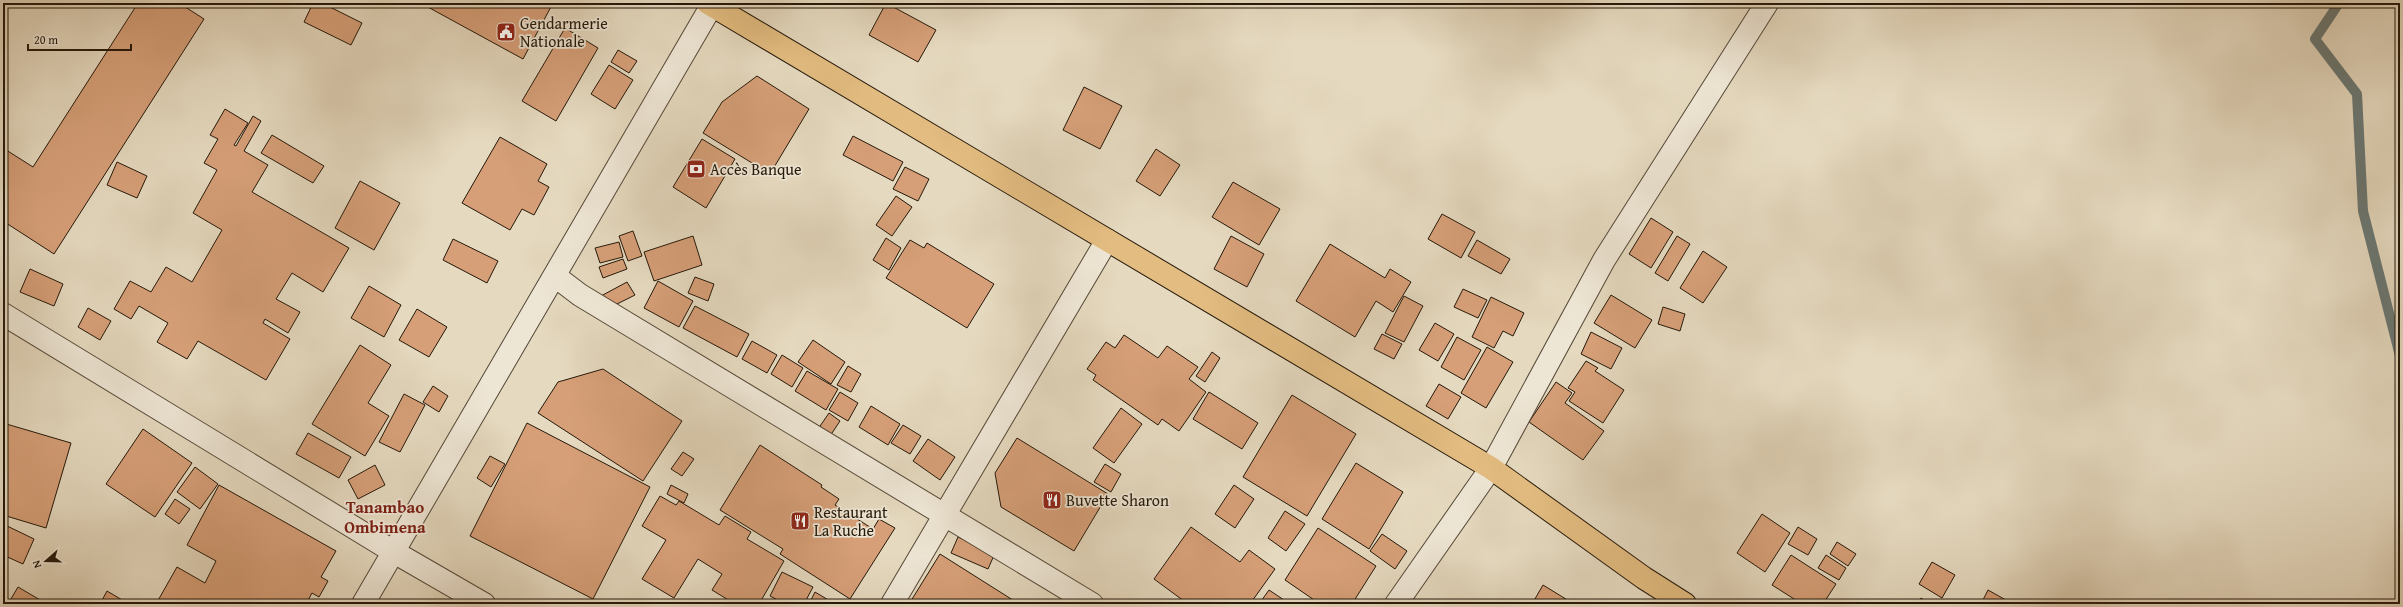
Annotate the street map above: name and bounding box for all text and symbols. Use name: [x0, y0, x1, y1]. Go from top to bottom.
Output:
place label: Gendarmerie Nationale: [520, 11, 608, 53]
public building icon: Gendarmerie Nationale: [495, 21, 517, 43]
scale bar: [28, 26, 131, 52]
text: 20 m: [34, 31, 58, 48]
place label: Accès Banque: [710, 157, 801, 181]
bank icon: Accès Banque: [685, 158, 707, 180]
place label: Buvette Sharon: [1066, 488, 1169, 512]
restaurant icon: Buvette Sharon: [1041, 489, 1063, 511]
district label: Tanambao Ombimena: [344, 494, 426, 539]
place label: Restaurant La Ruche: [814, 500, 888, 542]
restaurant icon: Restaurant La Ruche: [789, 510, 811, 532]
north arrow: [26, 541, 66, 581]
text: N: [28, 558, 45, 571]

